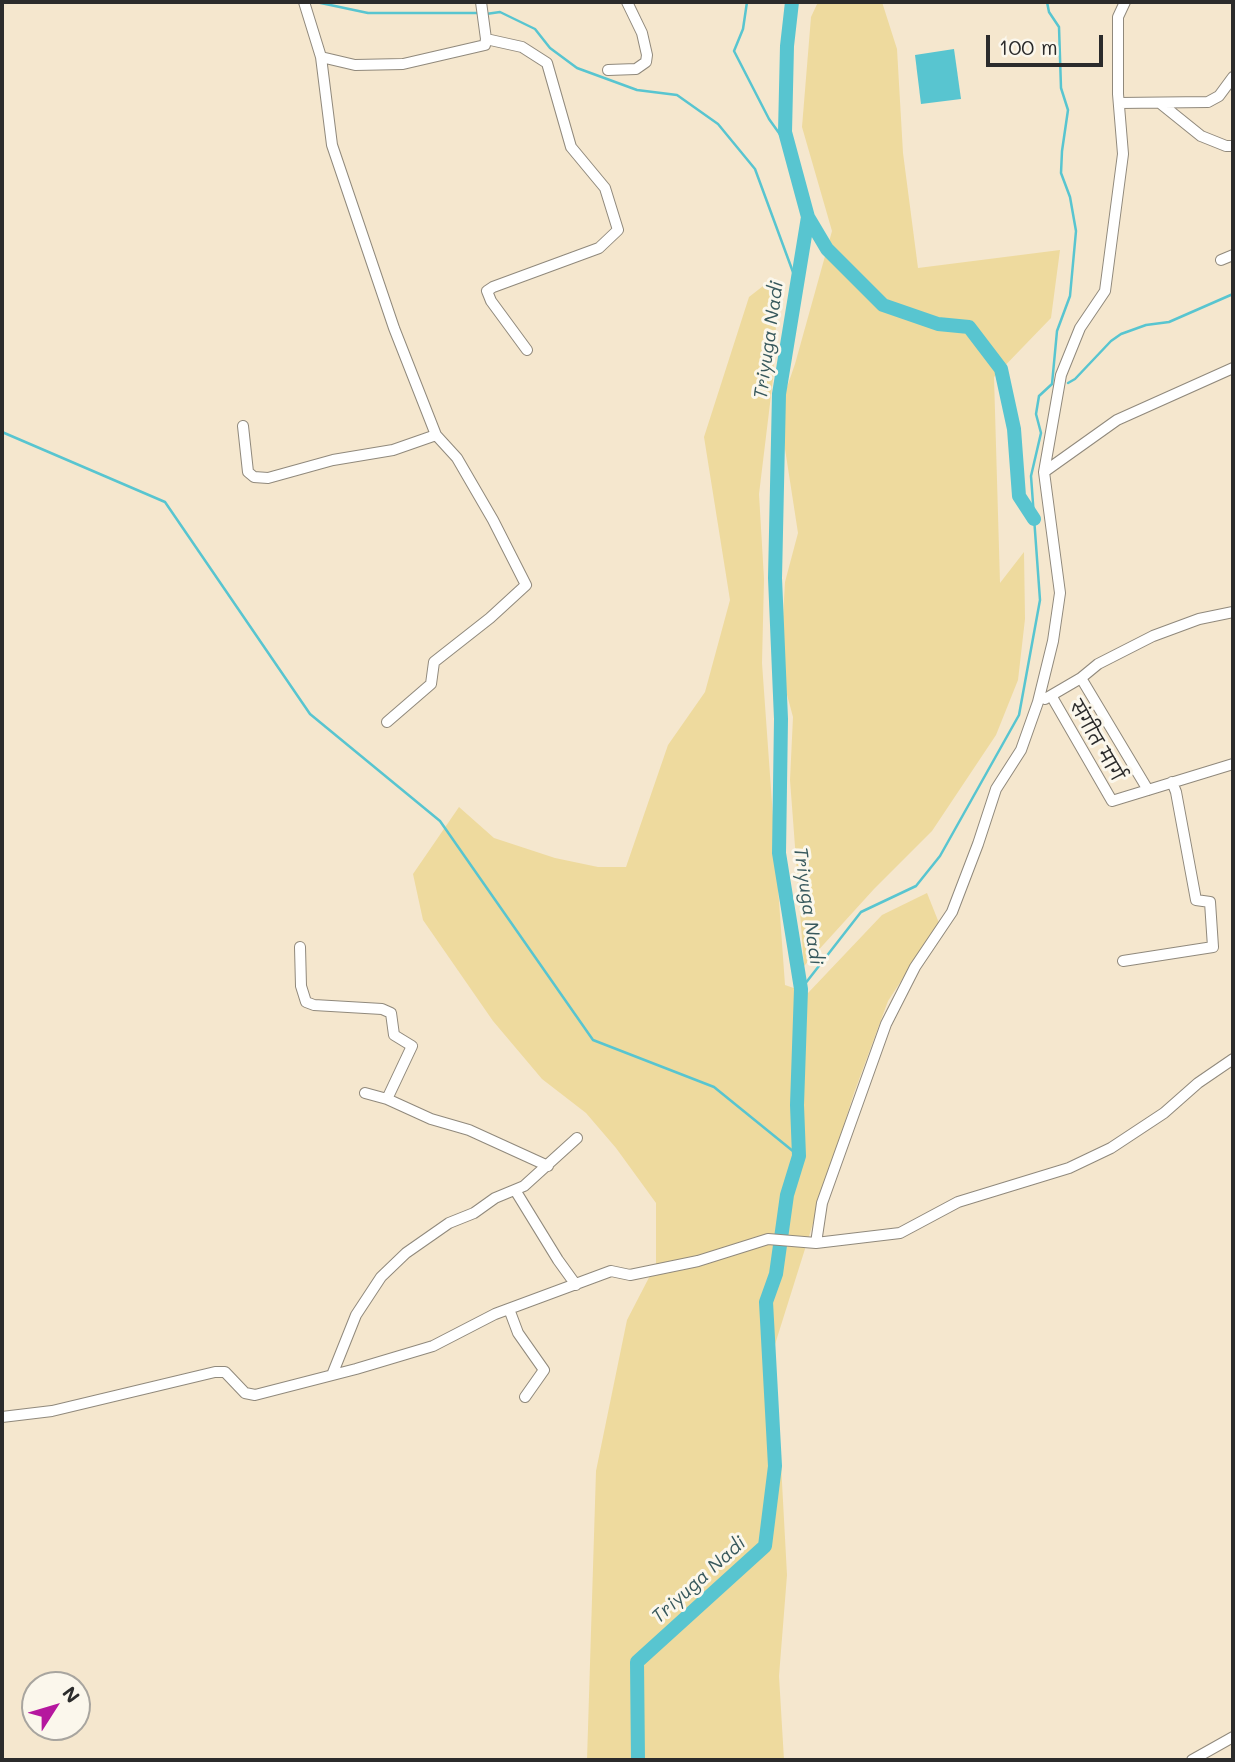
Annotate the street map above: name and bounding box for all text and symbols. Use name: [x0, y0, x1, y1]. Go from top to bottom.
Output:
scale bar: [990, 21, 1107, 65]
text: 100 m: [999, 33, 1058, 60]
water label: Triyuga Nadi: [749, 280, 789, 400]
street label: संगीत मार्ग: [1064, 697, 1128, 785]
water label: Triyuga Nadi: [788, 846, 828, 966]
water label: Triyuga Nadi: [647, 1532, 751, 1628]
north arrow: [21, 1671, 91, 1741]
text: N: [57, 1681, 86, 1708]

